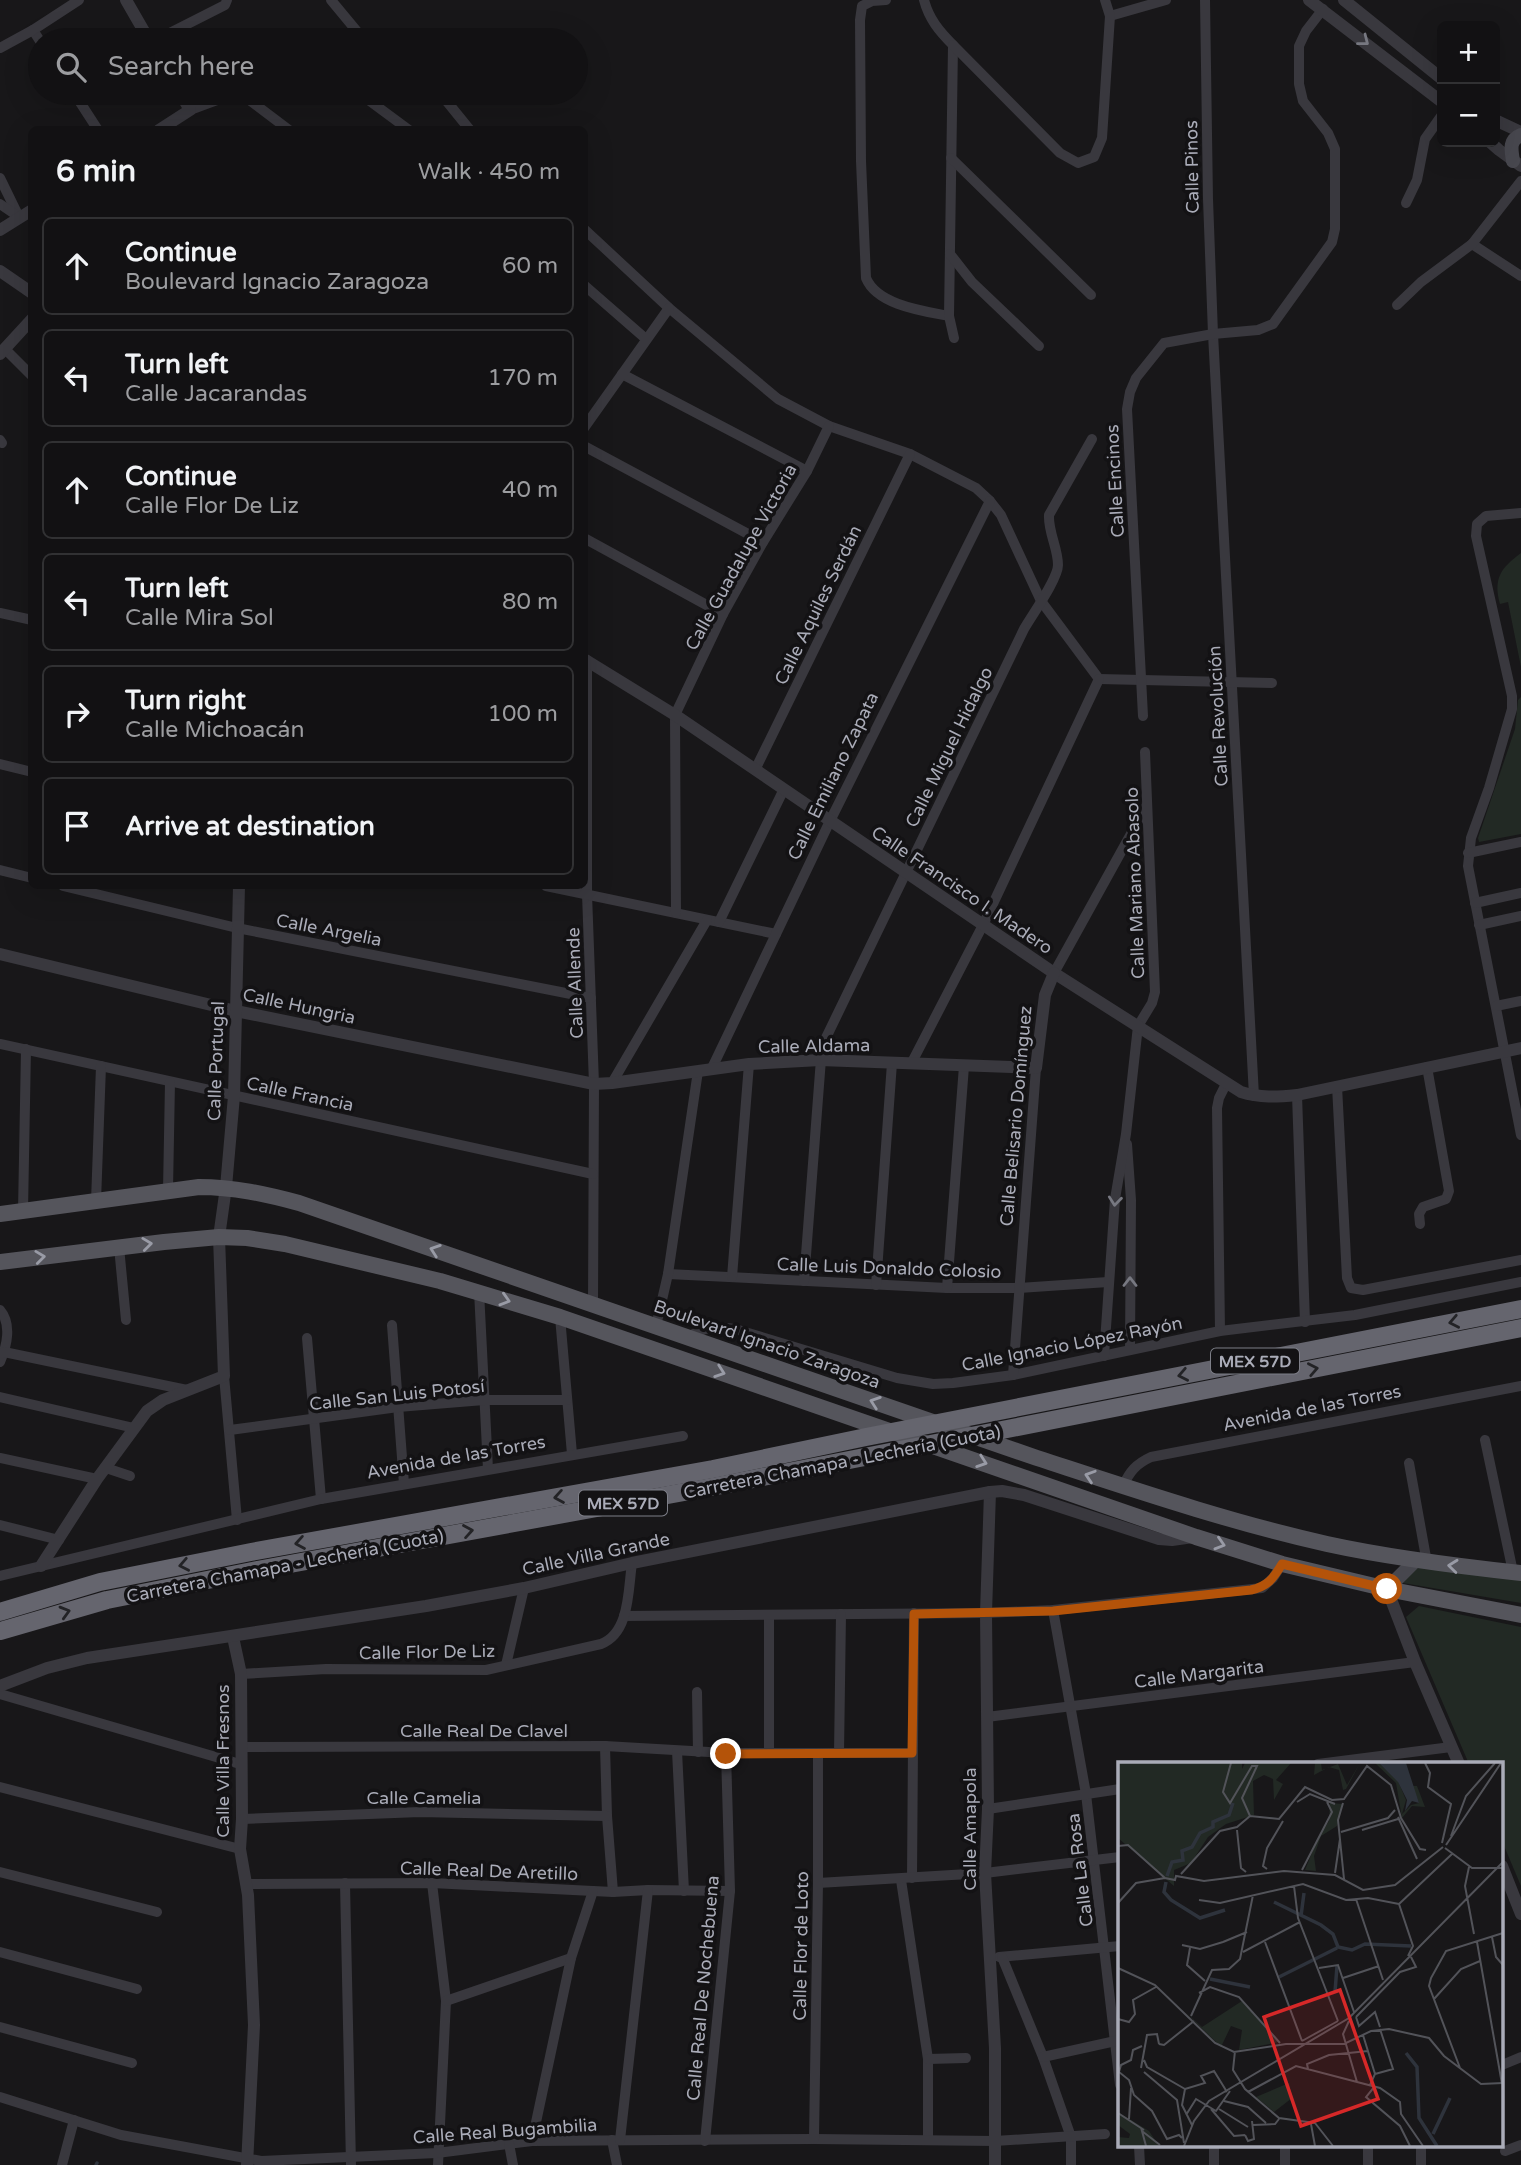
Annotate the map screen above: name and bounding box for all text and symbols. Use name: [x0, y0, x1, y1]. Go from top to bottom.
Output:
map controls: [1437, 21, 1500, 147]
button: +: [1437, 21, 1500, 84]
search box: [28, 28, 588, 105]
one-way arrow: [1356, 32, 1369, 45]
icon: search: [52, 48, 90, 86]
text: Search here: [108, 51, 254, 82]
button: −: [1437, 84, 1500, 147]
street label: Calle Pinos: [1180, 120, 1204, 214]
text: 6 min: [56, 153, 136, 190]
text: Walk · 450 m: [418, 158, 560, 186]
text: Continue: [125, 237, 237, 268]
icon: ahead: [58, 247, 96, 285]
text: 60 m: [502, 252, 558, 280]
text: Boulevard Ignacio Zaragoza: [125, 268, 429, 296]
text: Turn left: [125, 349, 228, 380]
icon: left: [58, 359, 96, 397]
text: 170 m: [488, 364, 558, 392]
text: Calle Jacarandas: [125, 380, 307, 408]
street label: Calle Encinos: [1101, 424, 1129, 538]
street label: Calle Guadalupe Victoria: [681, 460, 801, 654]
text: Continue: [125, 461, 237, 492]
icon: ahead: [58, 471, 96, 509]
text: 40 m: [502, 476, 558, 504]
text: Calle Flor De Liz: [125, 492, 299, 520]
street label: Calle Aquiles Serdán: [770, 522, 866, 688]
text: Turn left: [125, 573, 228, 604]
icon: left: [58, 583, 96, 621]
text: 80 m: [502, 588, 558, 616]
text: Calle Mira Sol: [125, 604, 274, 632]
street label: Calle Revolución: [1203, 645, 1233, 787]
street label: Calle Miguel Hidalgo: [901, 663, 997, 831]
text: Turn right: [125, 685, 246, 716]
street label: Calle Emiliano Zapata: [783, 688, 883, 864]
icon: right: [58, 695, 96, 733]
text: 100 m: [488, 700, 558, 728]
text: Calle Michoacán: [125, 716, 304, 744]
street label: Calle Mariano Abasolo: [1121, 787, 1149, 979]
icon: arrive: [58, 807, 96, 845]
text: Arrive at destination: [125, 811, 375, 842]
street label: Calle Francisco I. Madero: [867, 821, 1057, 959]
street label: Calle Argelia: [274, 909, 384, 951]
street label: Calle Allende: [562, 927, 588, 1039]
street label: Calle Hungria: [241, 983, 357, 1029]
street label: Calle Portugal: [203, 1001, 229, 1121]
street label: Calle Belisario Domínguez: [995, 1005, 1037, 1227]
street label: Calle Aldama: [758, 1034, 870, 1058]
street label: Calle Francia: [244, 1072, 356, 1116]
one-way arrow: [1107, 1195, 1122, 1207]
one-way arrow: [141, 1236, 153, 1251]
one-way arrow: [430, 1244, 442, 1258]
one-way arrow: [34, 1249, 45, 1264]
street label: Calle Luis Donaldo Colosio: [776, 1253, 1002, 1283]
one-way arrow: [1122, 1276, 1138, 1286]
one-way arrow: [498, 1291, 510, 1306]
street label: Boulevard Ignacio Zaragoza: [651, 1295, 883, 1393]
street label: Calle Ignacio López Rayón: [960, 1312, 1184, 1376]
one-way arrow: [1448, 1314, 1460, 1329]
road number: MEX 57D: [1211, 1348, 1299, 1373]
one-way arrow: [1307, 1363, 1319, 1378]
one-way arrow: [714, 1364, 726, 1378]
one-way arrow: [1177, 1367, 1189, 1382]
street label: Calle San Luis Potosí: [308, 1375, 486, 1415]
street label: Avenida de las Torres: [1221, 1380, 1403, 1436]
one-way arrow: [869, 1396, 881, 1410]
street label: Carretera Chamapa - Lechería (Cuota): [682, 1420, 1002, 1504]
street label: Avenida de las Torres: [365, 1430, 547, 1484]
one-way arrow: [975, 1454, 987, 1468]
one-way arrow: [1085, 1469, 1097, 1484]
one-way arrow: [553, 1489, 565, 1504]
road number: MEX 57D: [579, 1490, 667, 1516]
street label: Carretera Chamapa - Lechería (Cuota): [125, 1524, 445, 1608]
one-way arrow: [462, 1525, 474, 1540]
street label: Calle Villa Grande: [520, 1528, 672, 1580]
one-way arrow: [294, 1535, 306, 1550]
one-way arrow: [1214, 1535, 1226, 1550]
one-way arrow: [178, 1557, 190, 1572]
one-way arrow: [1447, 1558, 1459, 1573]
route start: [1371, 1573, 1402, 1604]
one-way arrow: [59, 1605, 71, 1620]
street label: Calle Flor De Liz: [359, 1640, 495, 1664]
street label: Calle Margarita: [1133, 1655, 1265, 1693]
street label: Calle Villa Fresnos: [212, 1684, 234, 1838]
street label: Calle Real De Clavel: [400, 1720, 568, 1742]
route end: [710, 1738, 741, 1769]
inset map: [1118, 1762, 1504, 2148]
street label: Calle Amapola: [959, 1767, 981, 1891]
street label: Calle Camelia: [367, 1787, 481, 1809]
street label: Calle La Rosa: [1062, 1812, 1098, 1928]
street label: Calle Real De Aretillo: [400, 1857, 578, 1885]
street label: Calle Flor de Loto: [789, 1871, 813, 2021]
street label: Calle Real De Nochebuena: [682, 1874, 724, 2102]
street label: Calle Real Bugambilia: [412, 2114, 598, 2148]

